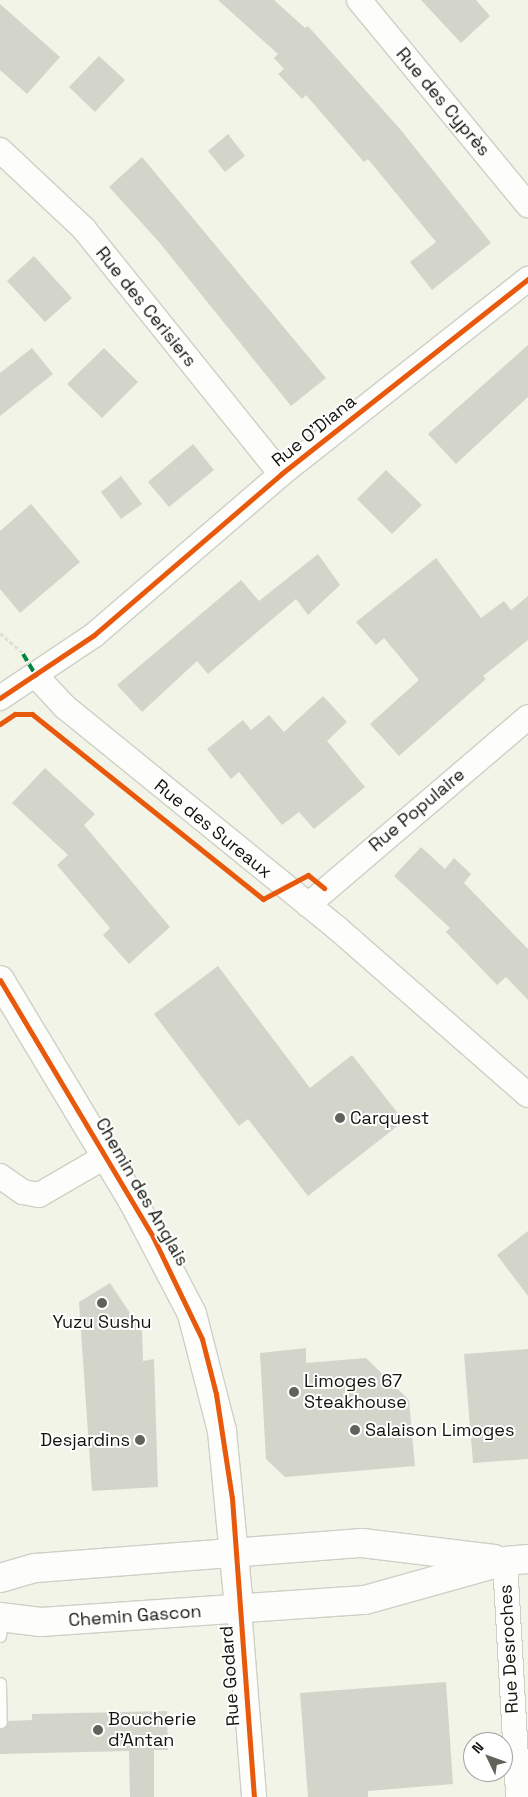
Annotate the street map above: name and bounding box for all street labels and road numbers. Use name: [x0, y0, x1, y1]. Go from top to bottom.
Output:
street label: Rue des Cyprès: [391, 43, 495, 161]
street label: Rue des Cerisiers: [91, 243, 201, 371]
street label: Rue O'Diana: [268, 390, 360, 472]
street label: Rue Populaire: [365, 764, 469, 856]
street label: Rue des Sureaux: [150, 775, 276, 883]
street label: Chemin des Anglais: [91, 1114, 193, 1270]
street label: Rue Desroches: [495, 1584, 523, 1714]
street label: Chemin Gascon: [68, 1601, 202, 1631]
street label: Rue Godard: [216, 1625, 244, 1727]

